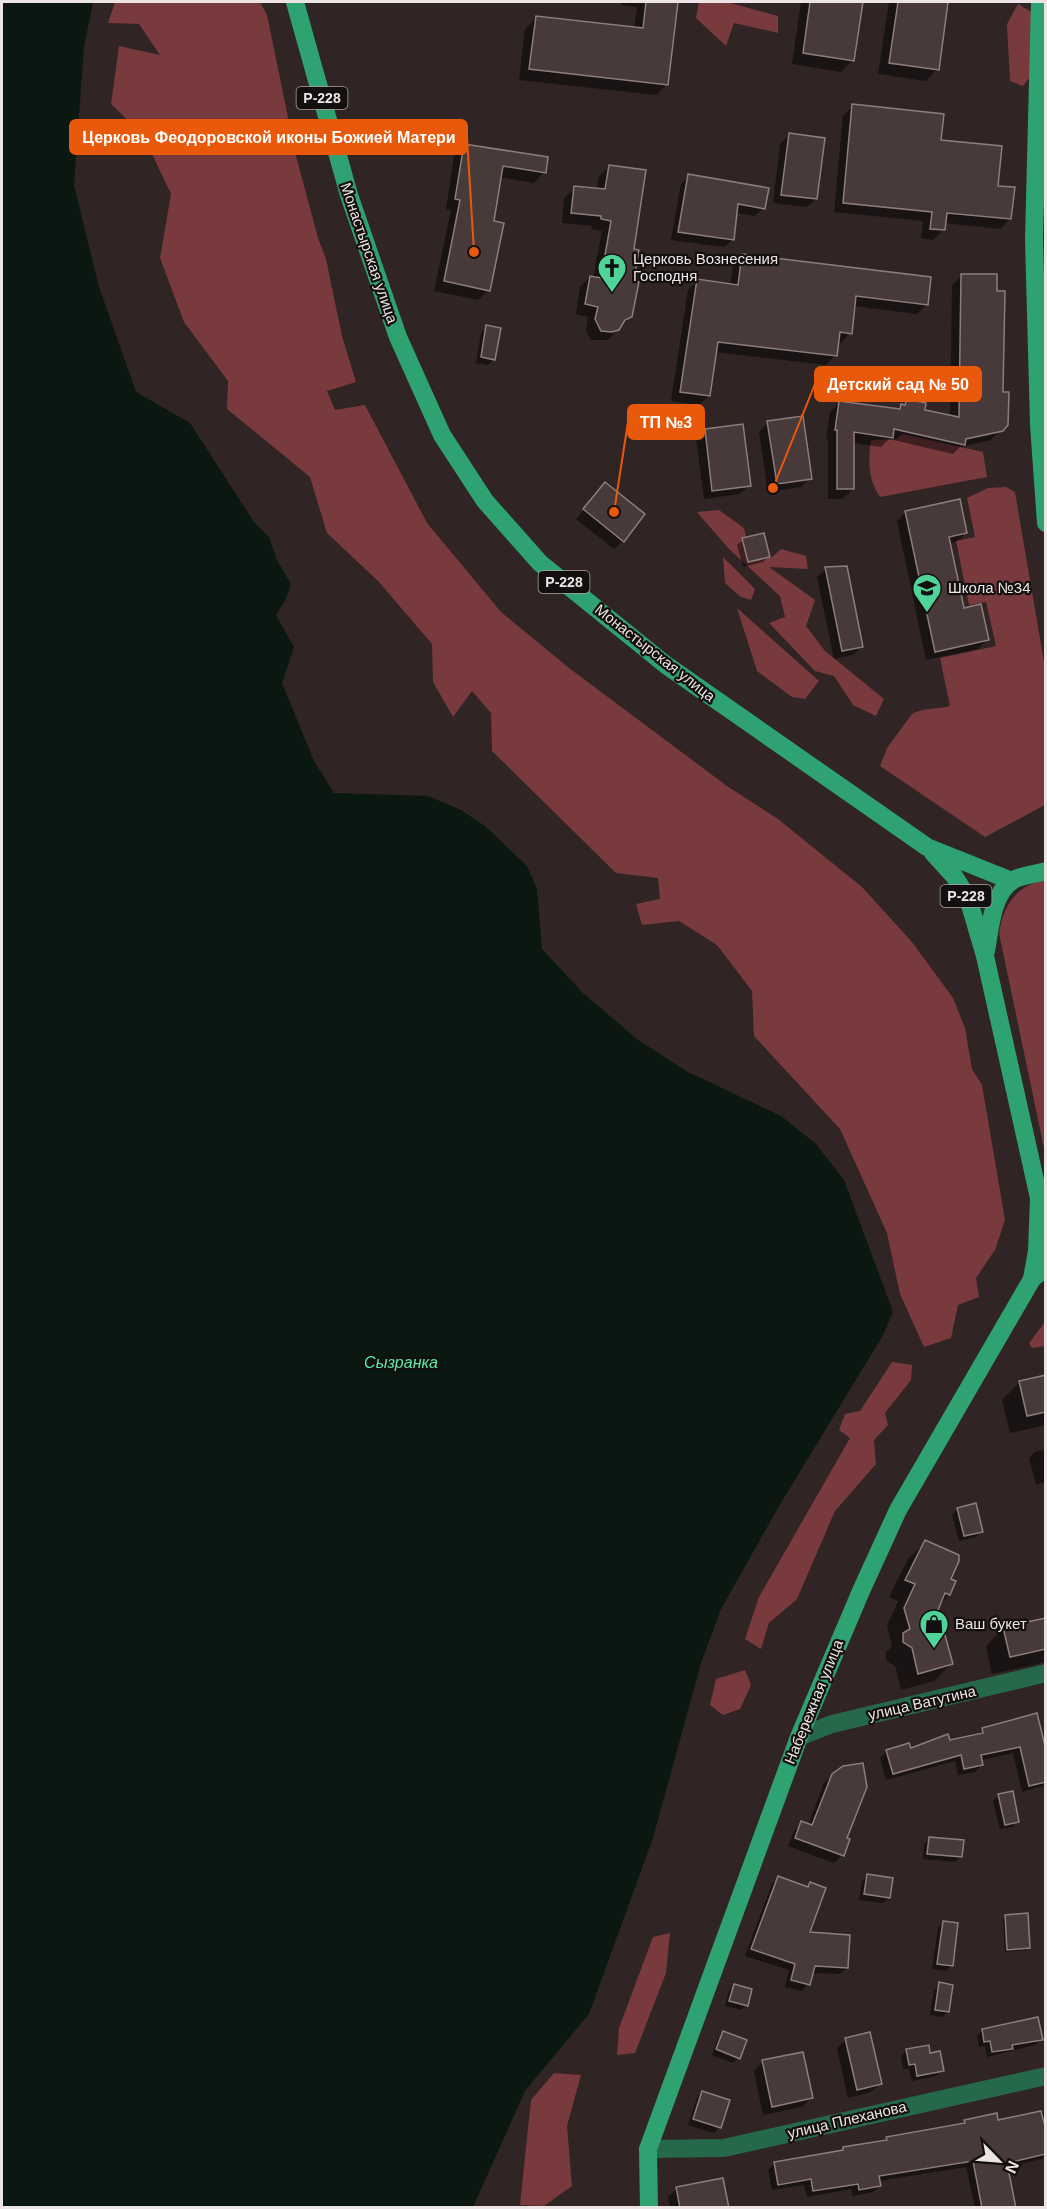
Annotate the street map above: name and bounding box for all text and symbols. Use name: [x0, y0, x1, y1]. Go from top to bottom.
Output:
road number: Р-228: [296, 87, 348, 109]
callout: Церковь Феодоровской иконы Божией Матери: [70, 120, 467, 154]
text: Церковь Феодоровской иконы Божией Матери: [82, 129, 456, 146]
street label: Монастырская улица: [337, 180, 402, 326]
place label: Церковь Вознесения Господня: [633, 250, 778, 284]
church icon: Церковь Вознесения Господня: [596, 252, 628, 294]
callout: Детский сад № 50: [815, 367, 981, 401]
text: Детский сад № 50: [827, 376, 969, 393]
callout: ТП №3: [628, 405, 704, 439]
text: ТП №3: [640, 414, 692, 431]
road number: Р-228: [538, 571, 590, 593]
school or university icon: Школа №34: [911, 572, 943, 614]
place label: Школа №34: [948, 579, 1031, 596]
street label: Монастырская улица: [592, 601, 719, 705]
road number: Р-228: [940, 885, 992, 907]
water label: Сызранка: [364, 1354, 438, 1371]
shop icon: Ваш букет: [918, 1608, 950, 1650]
place label: Ваш букет: [955, 1615, 1027, 1632]
street label: Набережная улица: [781, 1637, 847, 1766]
street label: улица Ватутина: [866, 1682, 978, 1723]
street label: улица Плеханова: [786, 2097, 909, 2141]
north arrow: [969, 2131, 1029, 2191]
text: N: [1002, 2158, 1022, 2176]

